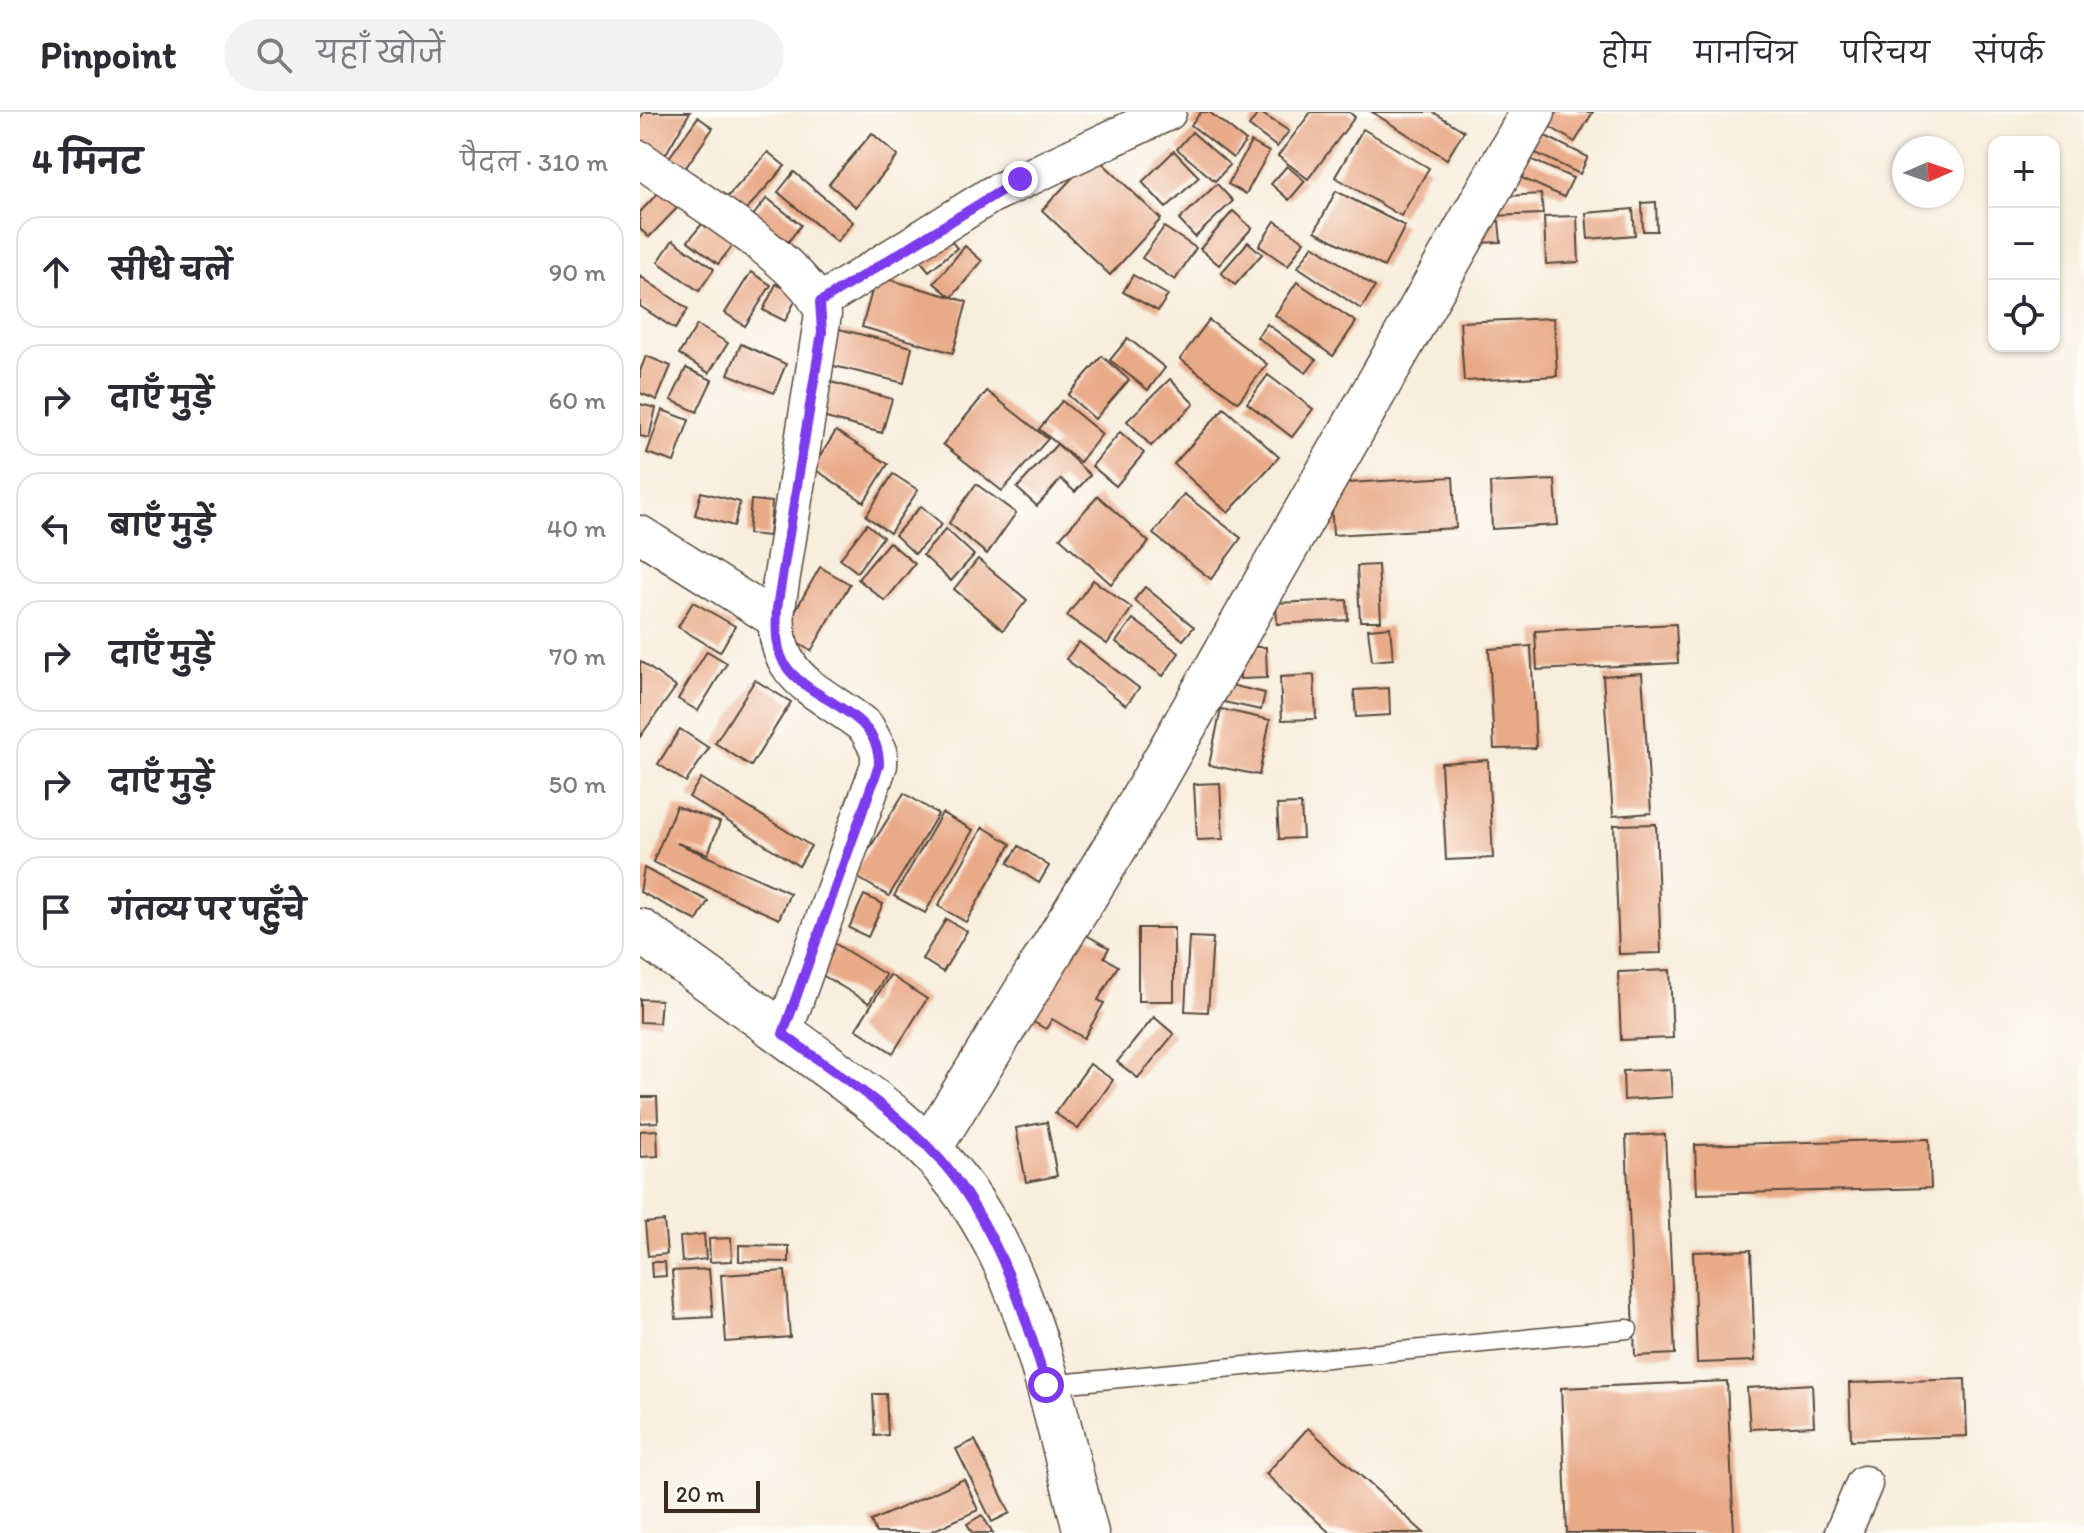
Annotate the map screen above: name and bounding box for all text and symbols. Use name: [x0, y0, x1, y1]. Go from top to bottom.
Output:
search box: [224, 19, 784, 91]
text: Pinpoint: [40, 32, 176, 78]
icon: search: [252, 33, 296, 77]
text: यहाँ खोजें: [316, 34, 444, 71]
text: होम: [1601, 36, 1650, 70]
text: मानचित्र: [1694, 36, 1797, 70]
text: परिचय: [1841, 36, 1930, 70]
text: संपर्क: [1974, 36, 2044, 70]
north arrow: [1892, 136, 1964, 208]
map controls: [1988, 136, 2060, 352]
button: +: [1988, 136, 2060, 208]
text: 4 मिनट: [32, 141, 143, 182]
text: पैदल · 310 m: [460, 146, 608, 178]
route end: [1002, 161, 1038, 197]
button: −: [1988, 208, 2060, 280]
icon: ahead: [34, 250, 78, 294]
text: सीधे चलें: [110, 251, 232, 288]
text: 90 m: [549, 256, 606, 288]
button: locate: [1988, 280, 2060, 352]
icon: right: [34, 378, 78, 422]
text: दाएँ मुड़ें: [110, 379, 213, 416]
text: 60 m: [549, 384, 606, 416]
icon: left: [34, 506, 78, 550]
text: बाएँ मुड़ें: [110, 507, 214, 544]
text: 40 m: [547, 512, 606, 544]
icon: right: [34, 634, 78, 678]
text: दाएँ मुड़ें: [110, 635, 213, 672]
text: 70 m: [549, 640, 606, 672]
icon: right: [34, 762, 78, 806]
text: दाएँ मुड़ें: [110, 763, 213, 800]
text: 50 m: [549, 768, 606, 800]
icon: arrive: [34, 890, 78, 934]
text: गंतव्य पर पहुँचे: [110, 891, 306, 928]
route start: [1028, 1367, 1064, 1403]
scale bar: [664, 1477, 760, 1513]
text: 20 m: [676, 1481, 725, 1508]

